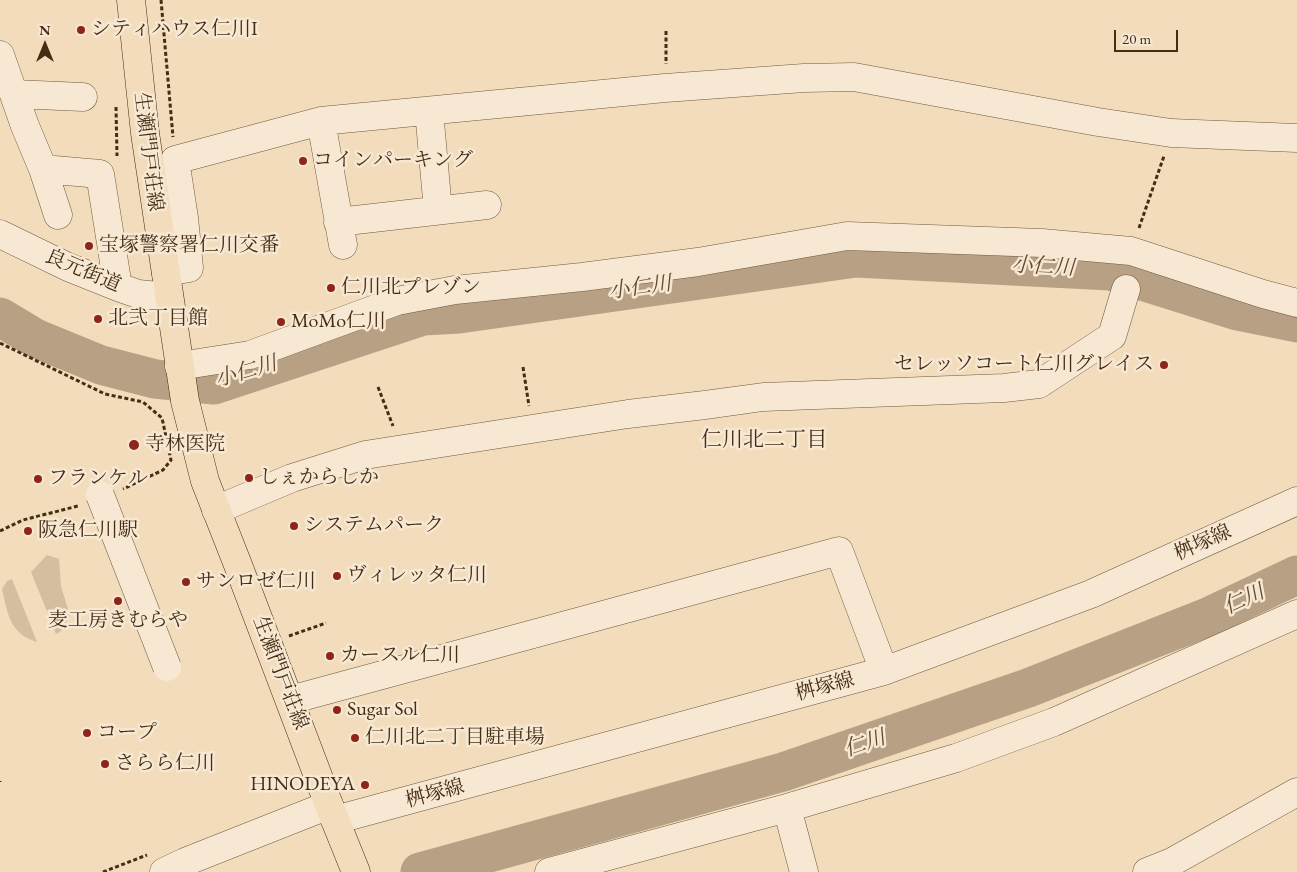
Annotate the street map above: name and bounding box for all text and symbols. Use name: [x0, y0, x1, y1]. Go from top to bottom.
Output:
place label: シティハウス仁川I: [91, 18, 258, 42]
north arrow: [20, 20, 70, 70]
scale bar: [1117, 20, 1181, 52]
text: N: [39, 21, 51, 39]
marker: シティハウス仁川I: [75, 24, 87, 36]
text: 20 m: [1122, 29, 1151, 48]
street label: 生瀬門戸荘線: [129, 91, 167, 213]
place label: コインパーキング: [313, 149, 473, 173]
marker: コインパーキング: [297, 155, 309, 167]
place label: 宝塚警察署仁川交番: [99, 234, 279, 258]
marker: 宝塚警察署仁川交番: [83, 240, 95, 252]
street label: 良元街道: [41, 244, 125, 298]
water label: 小仁川: [1011, 253, 1075, 281]
water label: 小仁川: [607, 271, 673, 305]
place label: 仁川北プレゾン: [341, 276, 481, 300]
marker: 仁川北プレゾン: [325, 282, 337, 294]
place label: 北弐丁目館: [108, 307, 208, 331]
place label: MoMo仁川: [291, 310, 386, 334]
marker: 北弐丁目館: [92, 313, 104, 325]
marker: MoMo仁川: [275, 316, 287, 328]
water label: 小仁川: [212, 351, 280, 393]
place label: セレッソコート仁川グレイス: [894, 353, 1154, 377]
marker: セレッソコート仁川グレイス: [1158, 359, 1170, 371]
district label: 仁川北二丁目: [701, 427, 827, 453]
place label: 寺林医院: [145, 433, 225, 457]
marker: 寺林医院: [127, 438, 141, 452]
place label: しぇからしか: [259, 466, 379, 490]
place label: フランケル: [48, 467, 148, 491]
marker: しぇからしか: [243, 472, 255, 484]
marker: フランケル: [32, 473, 44, 485]
place label: システムパーク: [304, 514, 444, 538]
place label: 阪急仁川駅: [38, 519, 138, 543]
marker: システムパーク: [288, 520, 300, 532]
street label: 桝塚線: [1171, 520, 1235, 566]
marker: 阪急仁川駅: [22, 525, 34, 537]
place label: ヴィレッタ仁川: [347, 564, 487, 588]
place label: サンロゼ仁川: [196, 570, 316, 594]
marker: ヴィレッタ仁川: [331, 570, 343, 582]
marker: サンロゼ仁川: [180, 576, 192, 588]
water label: 仁川: [1220, 580, 1268, 620]
marker: 麦工房きむらや: [112, 595, 124, 607]
place label: 麦工房きむらや: [48, 609, 188, 633]
street label: 生瀬門戸荘線: [247, 613, 313, 733]
place label: カースル仁川: [340, 644, 460, 668]
marker: カースル仁川: [324, 650, 336, 662]
street label: 桝塚線: [793, 668, 857, 706]
place label: Sugar Sol: [347, 698, 418, 722]
marker: Sugar Sol: [331, 704, 343, 716]
place label: コープ: [97, 721, 157, 745]
water label: 仁川: [841, 725, 889, 763]
place label: 仁川北二丁目駐車場: [365, 726, 545, 750]
marker: コープ: [81, 727, 93, 739]
marker: 仁川北二丁目駐車場: [349, 732, 361, 744]
place label: さらら仁川: [115, 752, 215, 776]
marker: さらら仁川: [99, 758, 111, 770]
place label: HINODEYA: [250, 773, 355, 797]
street label: 桝塚線: [403, 775, 467, 813]
marker: HINODEYA: [359, 779, 371, 791]

